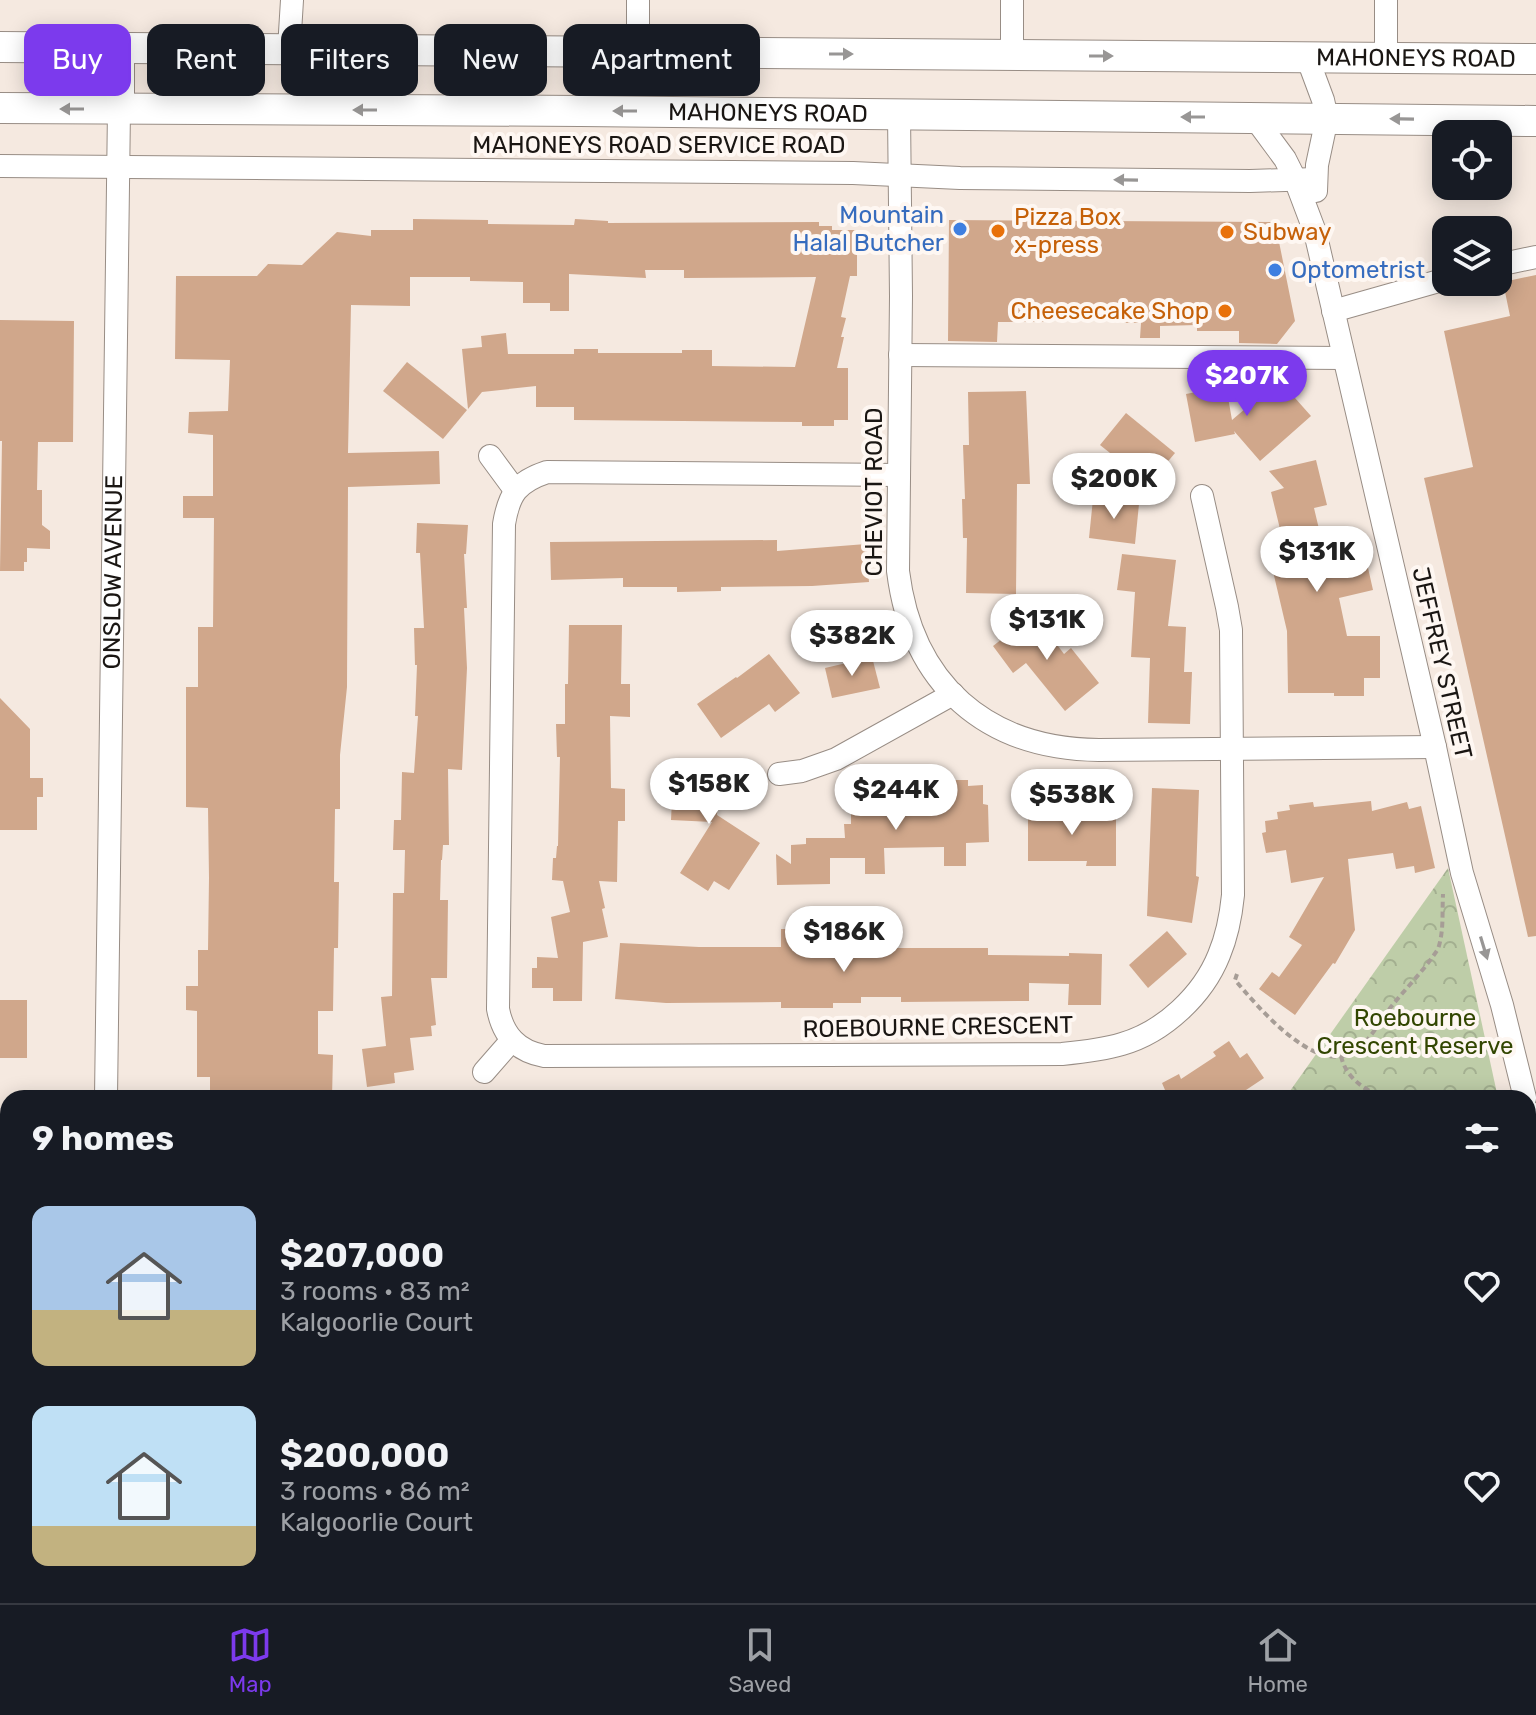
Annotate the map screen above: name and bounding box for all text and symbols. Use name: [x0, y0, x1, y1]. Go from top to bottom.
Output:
chip: Buy: [24, 24, 131, 96]
chip: Rent: [147, 24, 265, 96]
chip: Filters: [281, 24, 418, 96]
chip: New: [434, 24, 547, 96]
chip: Apartment: [563, 24, 760, 96]
street label: MAHONEYS ROAD: [1316, 43, 1516, 73]
one-way arrow: [829, 48, 854, 60]
one-way arrow: [1089, 50, 1114, 62]
street label: MAHONEYS ROAD: [668, 98, 868, 128]
one-way arrow: [59, 103, 84, 115]
one-way arrow: [352, 104, 377, 116]
one-way arrow: [612, 105, 637, 117]
one-way arrow: [1180, 111, 1205, 123]
one-way arrow: [1389, 113, 1414, 125]
map controls: [1432, 120, 1512, 296]
button: locate: [1432, 120, 1512, 200]
street label: MAHONEYS ROAD SERVICE ROAD: [472, 131, 846, 159]
one-way arrow: [1113, 174, 1138, 186]
place label: Mountain Halal Butcher: [793, 201, 944, 257]
place label: Pizza Box x-press: [1014, 203, 1121, 259]
button: layers: [1432, 216, 1512, 296]
place label: Subway: [1243, 218, 1331, 246]
marker: Mountain Halal Butcher: [951, 220, 969, 238]
marker: Pizza Box x-press: [989, 222, 1007, 240]
marker: Subway: [1218, 223, 1236, 241]
place label: Optometrist: [1291, 256, 1425, 284]
marker: Optometrist: [1266, 261, 1284, 279]
place label: Cheesecake Shop: [1011, 297, 1209, 325]
marker: Cheesecake Shop: [1216, 302, 1234, 320]
pin: $207K: [1191, 350, 1303, 418]
text: $207K: [1205, 360, 1289, 391]
street label: CHEVIOT ROAD: [860, 407, 888, 577]
pin: $200K: [1058, 453, 1170, 521]
text: $200K: [1071, 463, 1157, 494]
street label: ONSLOW AVENUE: [98, 475, 128, 670]
pin: $131K: [1261, 526, 1373, 594]
text: $131K: [1278, 536, 1356, 567]
street label: JEFFREY STREET: [1406, 564, 1478, 762]
pin: $131K: [991, 594, 1103, 662]
text: $131K: [1008, 604, 1086, 635]
pin: $382K: [796, 610, 908, 678]
text: $382K: [809, 620, 895, 651]
pin: $158K: [653, 758, 765, 826]
pin: $244K: [840, 764, 952, 832]
text: $158K: [668, 768, 750, 799]
pin: $538K: [1016, 769, 1128, 837]
text: $244K: [853, 774, 939, 805]
text: $538K: [1029, 779, 1115, 810]
pin: $186K: [788, 906, 900, 974]
text: $186K: [803, 916, 885, 947]
one-way arrow: [1478, 936, 1491, 960]
park label: Roebourne Crescent Reserve: [1317, 1004, 1513, 1060]
street label: ROEBOURNE CRESCENT: [802, 1011, 1074, 1043]
icon: filters: [1460, 1116, 1504, 1160]
text: 9 homes: [32, 1118, 174, 1159]
text: $207,000: [280, 1235, 444, 1276]
icon: home: [96, 1238, 192, 1334]
icon: heart: [1460, 1264, 1504, 1308]
text: 3 rooms · 83 m²: [280, 1276, 470, 1307]
text: Kalgoorlie Court: [280, 1307, 473, 1338]
text: $200,000: [280, 1435, 449, 1476]
icon: home: [96, 1438, 192, 1534]
icon: heart: [1460, 1464, 1504, 1508]
text: 3 rooms · 86 m²: [280, 1476, 470, 1507]
text: Kalgoorlie Court: [280, 1507, 473, 1538]
tab: Map: [228, 1623, 272, 1698]
tab: Saved: [728, 1623, 791, 1698]
tab: Home: [1248, 1623, 1308, 1698]

